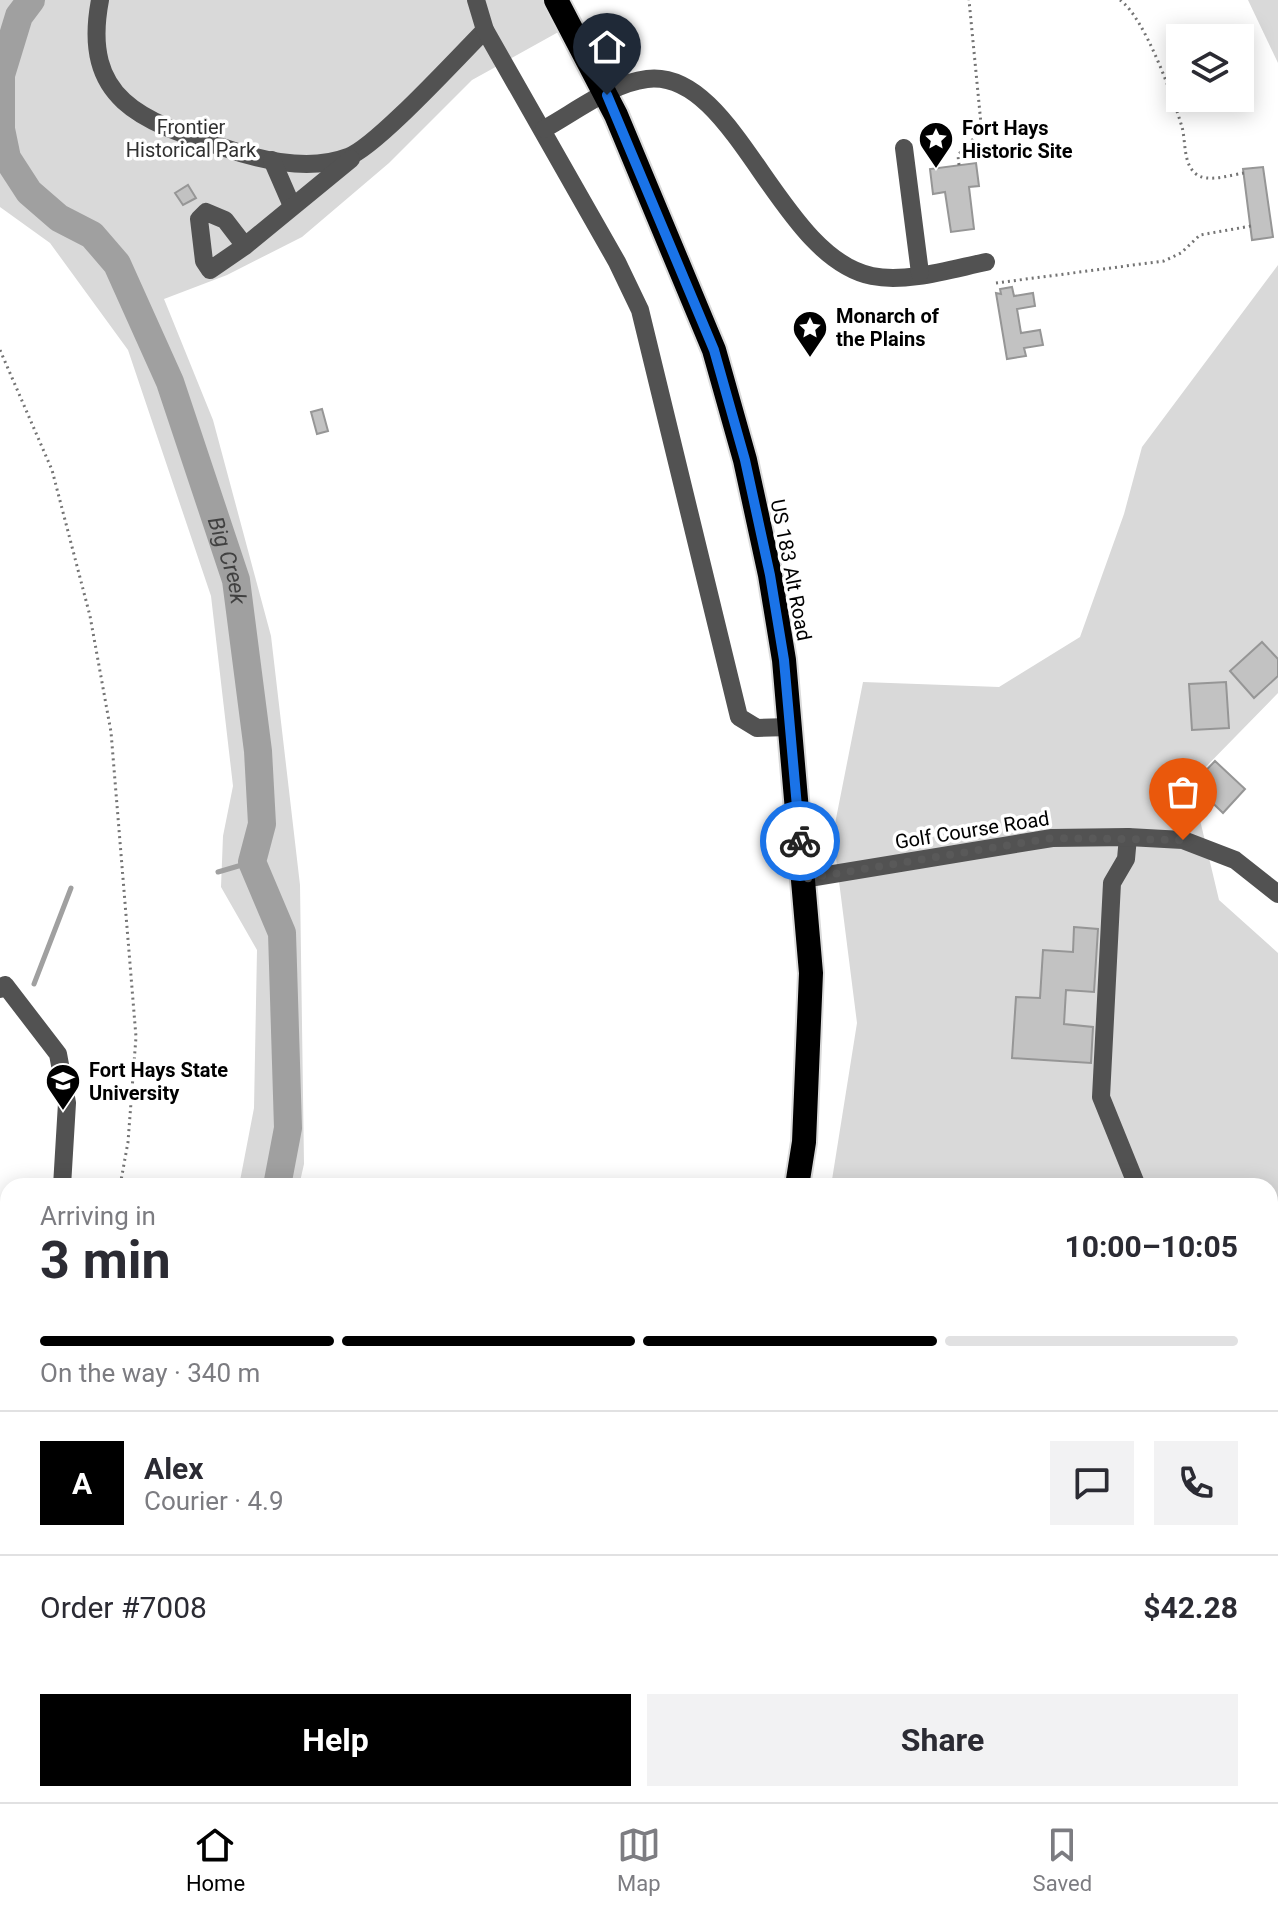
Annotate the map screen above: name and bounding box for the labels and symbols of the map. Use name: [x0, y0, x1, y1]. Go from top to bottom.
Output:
pin: [573, 13, 641, 95]
park label: Frontier Historical Park: [126, 115, 257, 162]
place label: Fort Hays Historic Site: [962, 116, 1073, 163]
place icon: Fort Hays Historic Site: [917, 120, 955, 170]
place label: Monarch of the Plains: [836, 304, 940, 351]
place icon: Monarch of the Plains: [791, 309, 829, 359]
street label: US 183 Alt Road: [766, 497, 816, 643]
water label: Big Creek: [203, 513, 251, 607]
pin: [1149, 758, 1217, 840]
courier: [760, 801, 840, 881]
street label: Golf Course Road: [893, 806, 1051, 854]
place label: Fort Hays State University: [89, 1058, 228, 1105]
school or university icon: Fort Hays State University: [44, 1062, 82, 1112]

